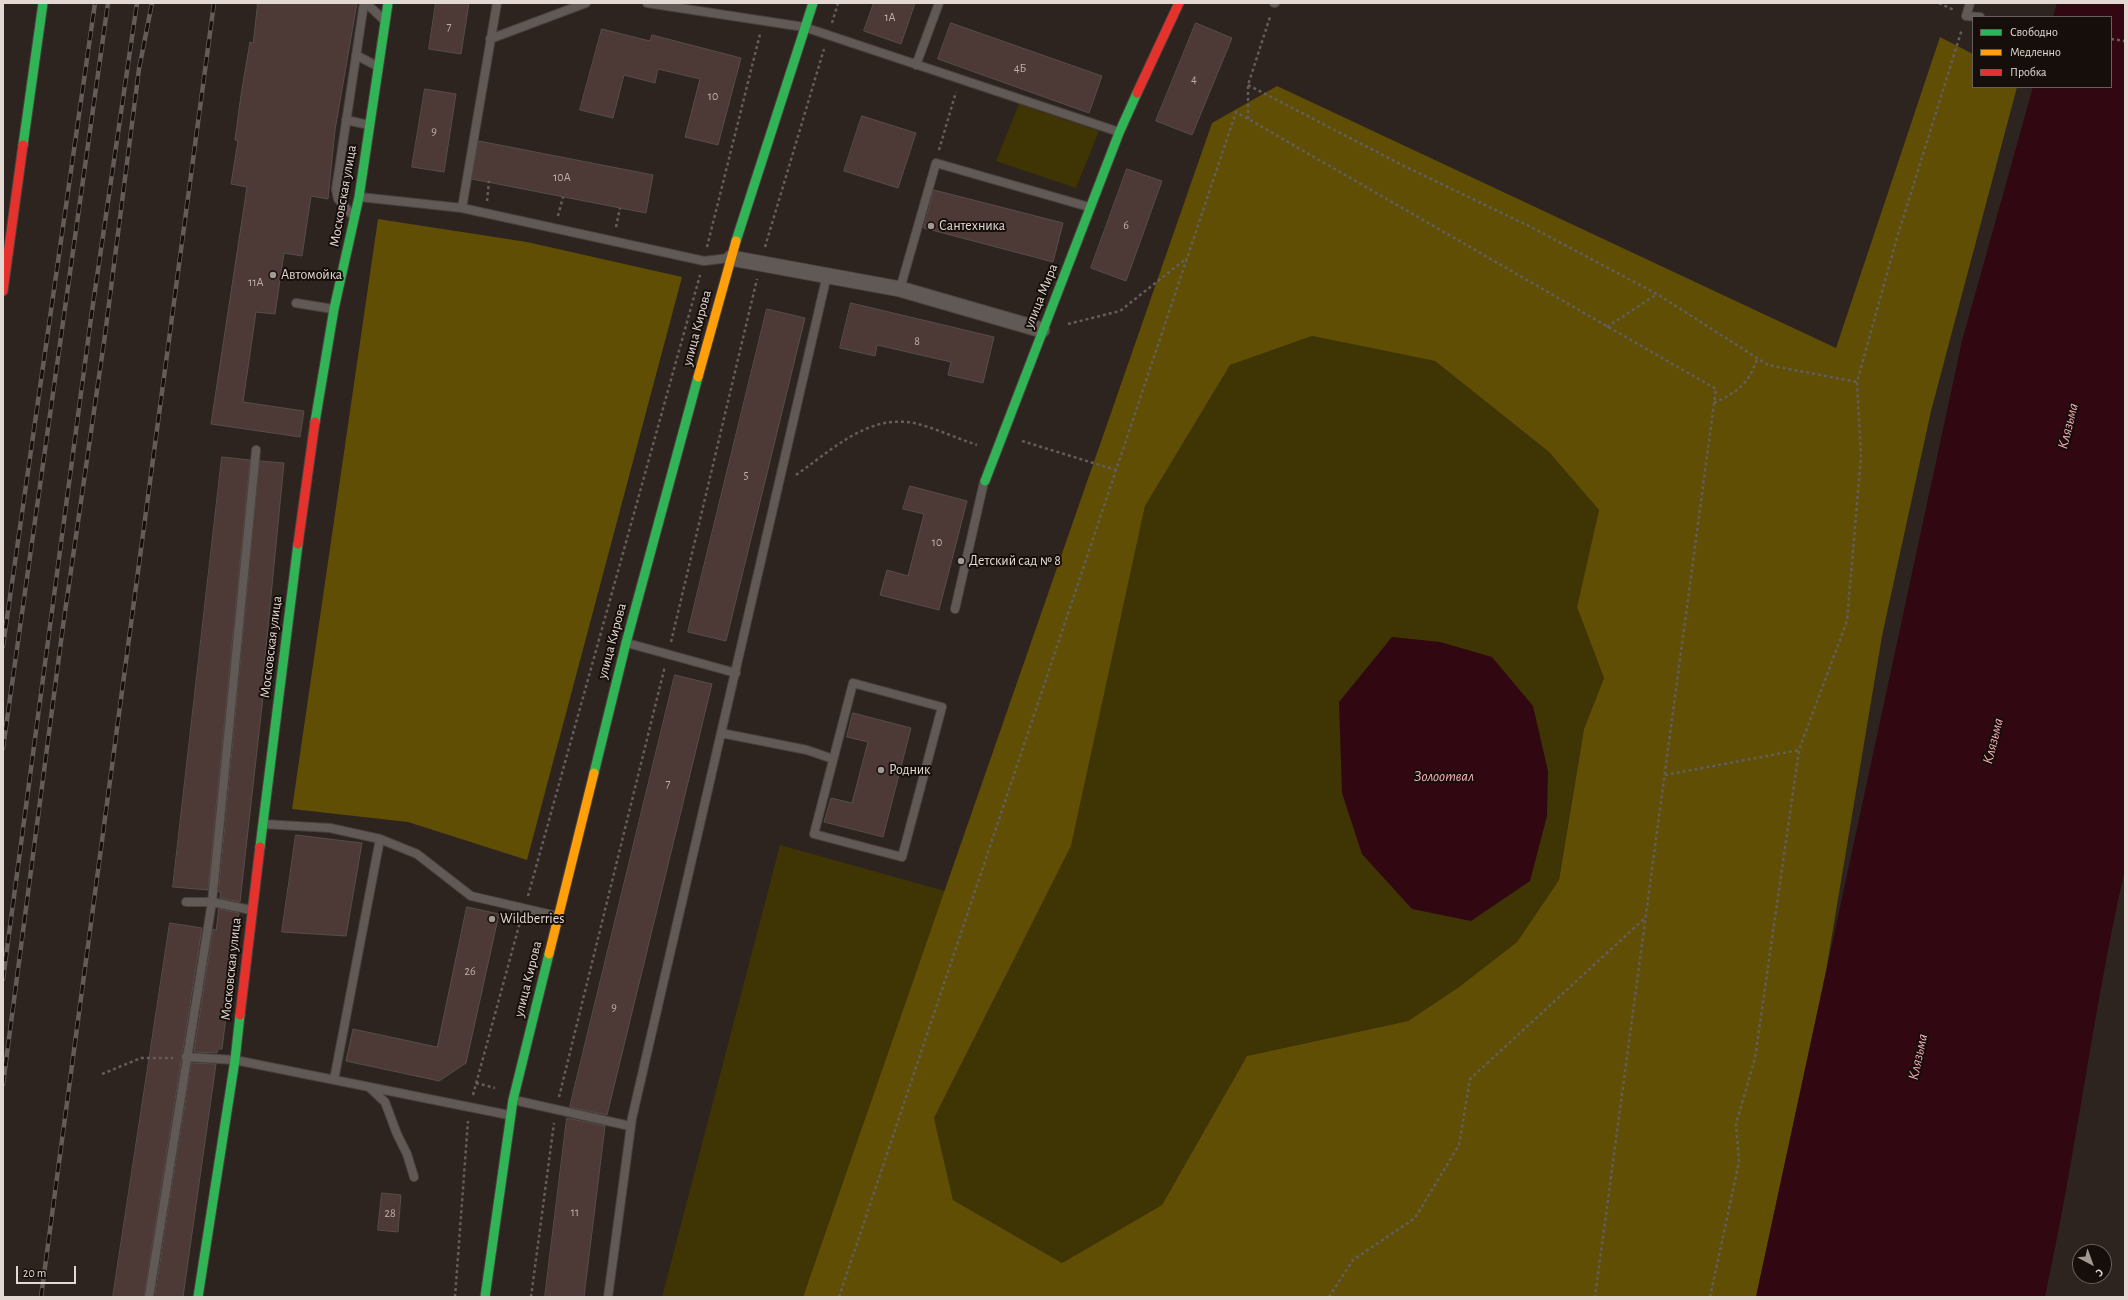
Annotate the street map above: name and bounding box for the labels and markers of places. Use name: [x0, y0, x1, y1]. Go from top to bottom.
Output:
place label: Сантехника: [939, 218, 1005, 234]
marker: Сантехника: [926, 221, 936, 231]
place label: Автомойка: [281, 267, 342, 283]
marker: Автомойка: [268, 270, 278, 280]
place label: Детский сад № 8: [969, 553, 1061, 569]
marker: Детский сад № 8: [956, 556, 966, 566]
place label: Родник: [889, 762, 931, 778]
marker: Родник: [876, 765, 886, 775]
place label: Wildberries: [500, 911, 564, 927]
marker: Wildberries: [487, 914, 497, 924]

